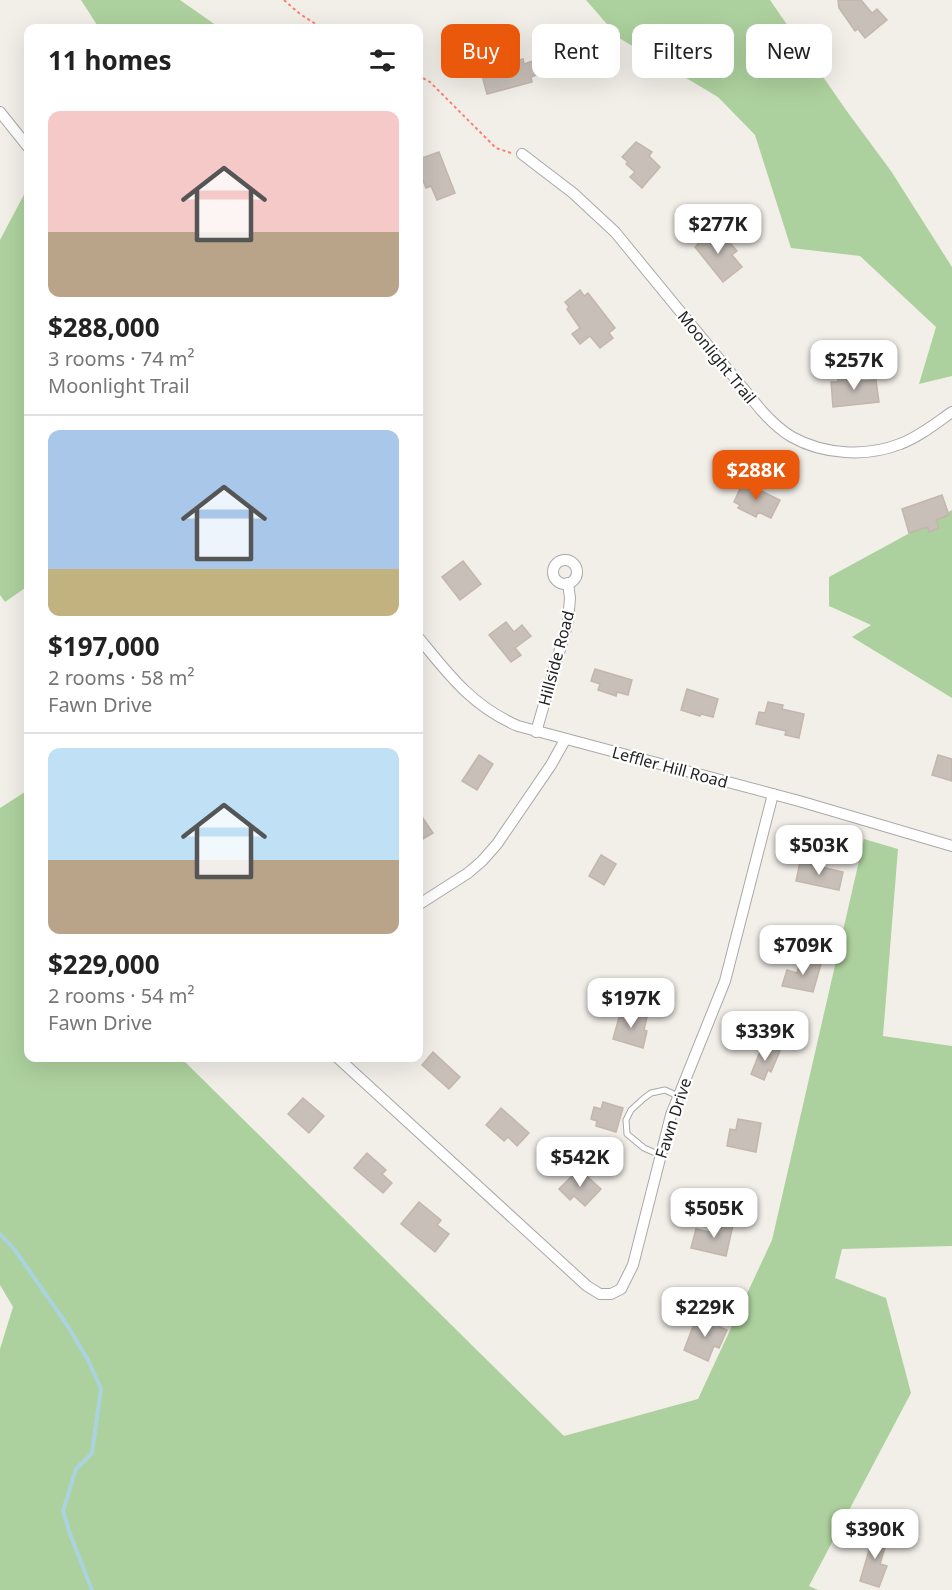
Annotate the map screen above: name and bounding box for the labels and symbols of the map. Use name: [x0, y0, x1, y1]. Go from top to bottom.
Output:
pin: $277K: [676, 204, 760, 255]
street label: Moonlight Trail: [673, 306, 761, 408]
pin: $257K: [812, 340, 896, 391]
pin: $288K: [714, 450, 798, 501]
street label: Hillside Road: [533, 608, 579, 708]
street label: Leffler Hill Road: [610, 741, 730, 793]
pin: $503K: [777, 825, 861, 876]
pin: $709K: [761, 925, 845, 976]
pin: $197K: [589, 978, 673, 1029]
pin: $339K: [723, 1011, 807, 1062]
street label: Fawn Drive: [650, 1075, 696, 1161]
pin: $542K: [538, 1137, 622, 1188]
pin: $505K: [672, 1188, 756, 1239]
pin: $229K: [663, 1287, 747, 1338]
pin: $390K: [833, 1509, 917, 1560]

